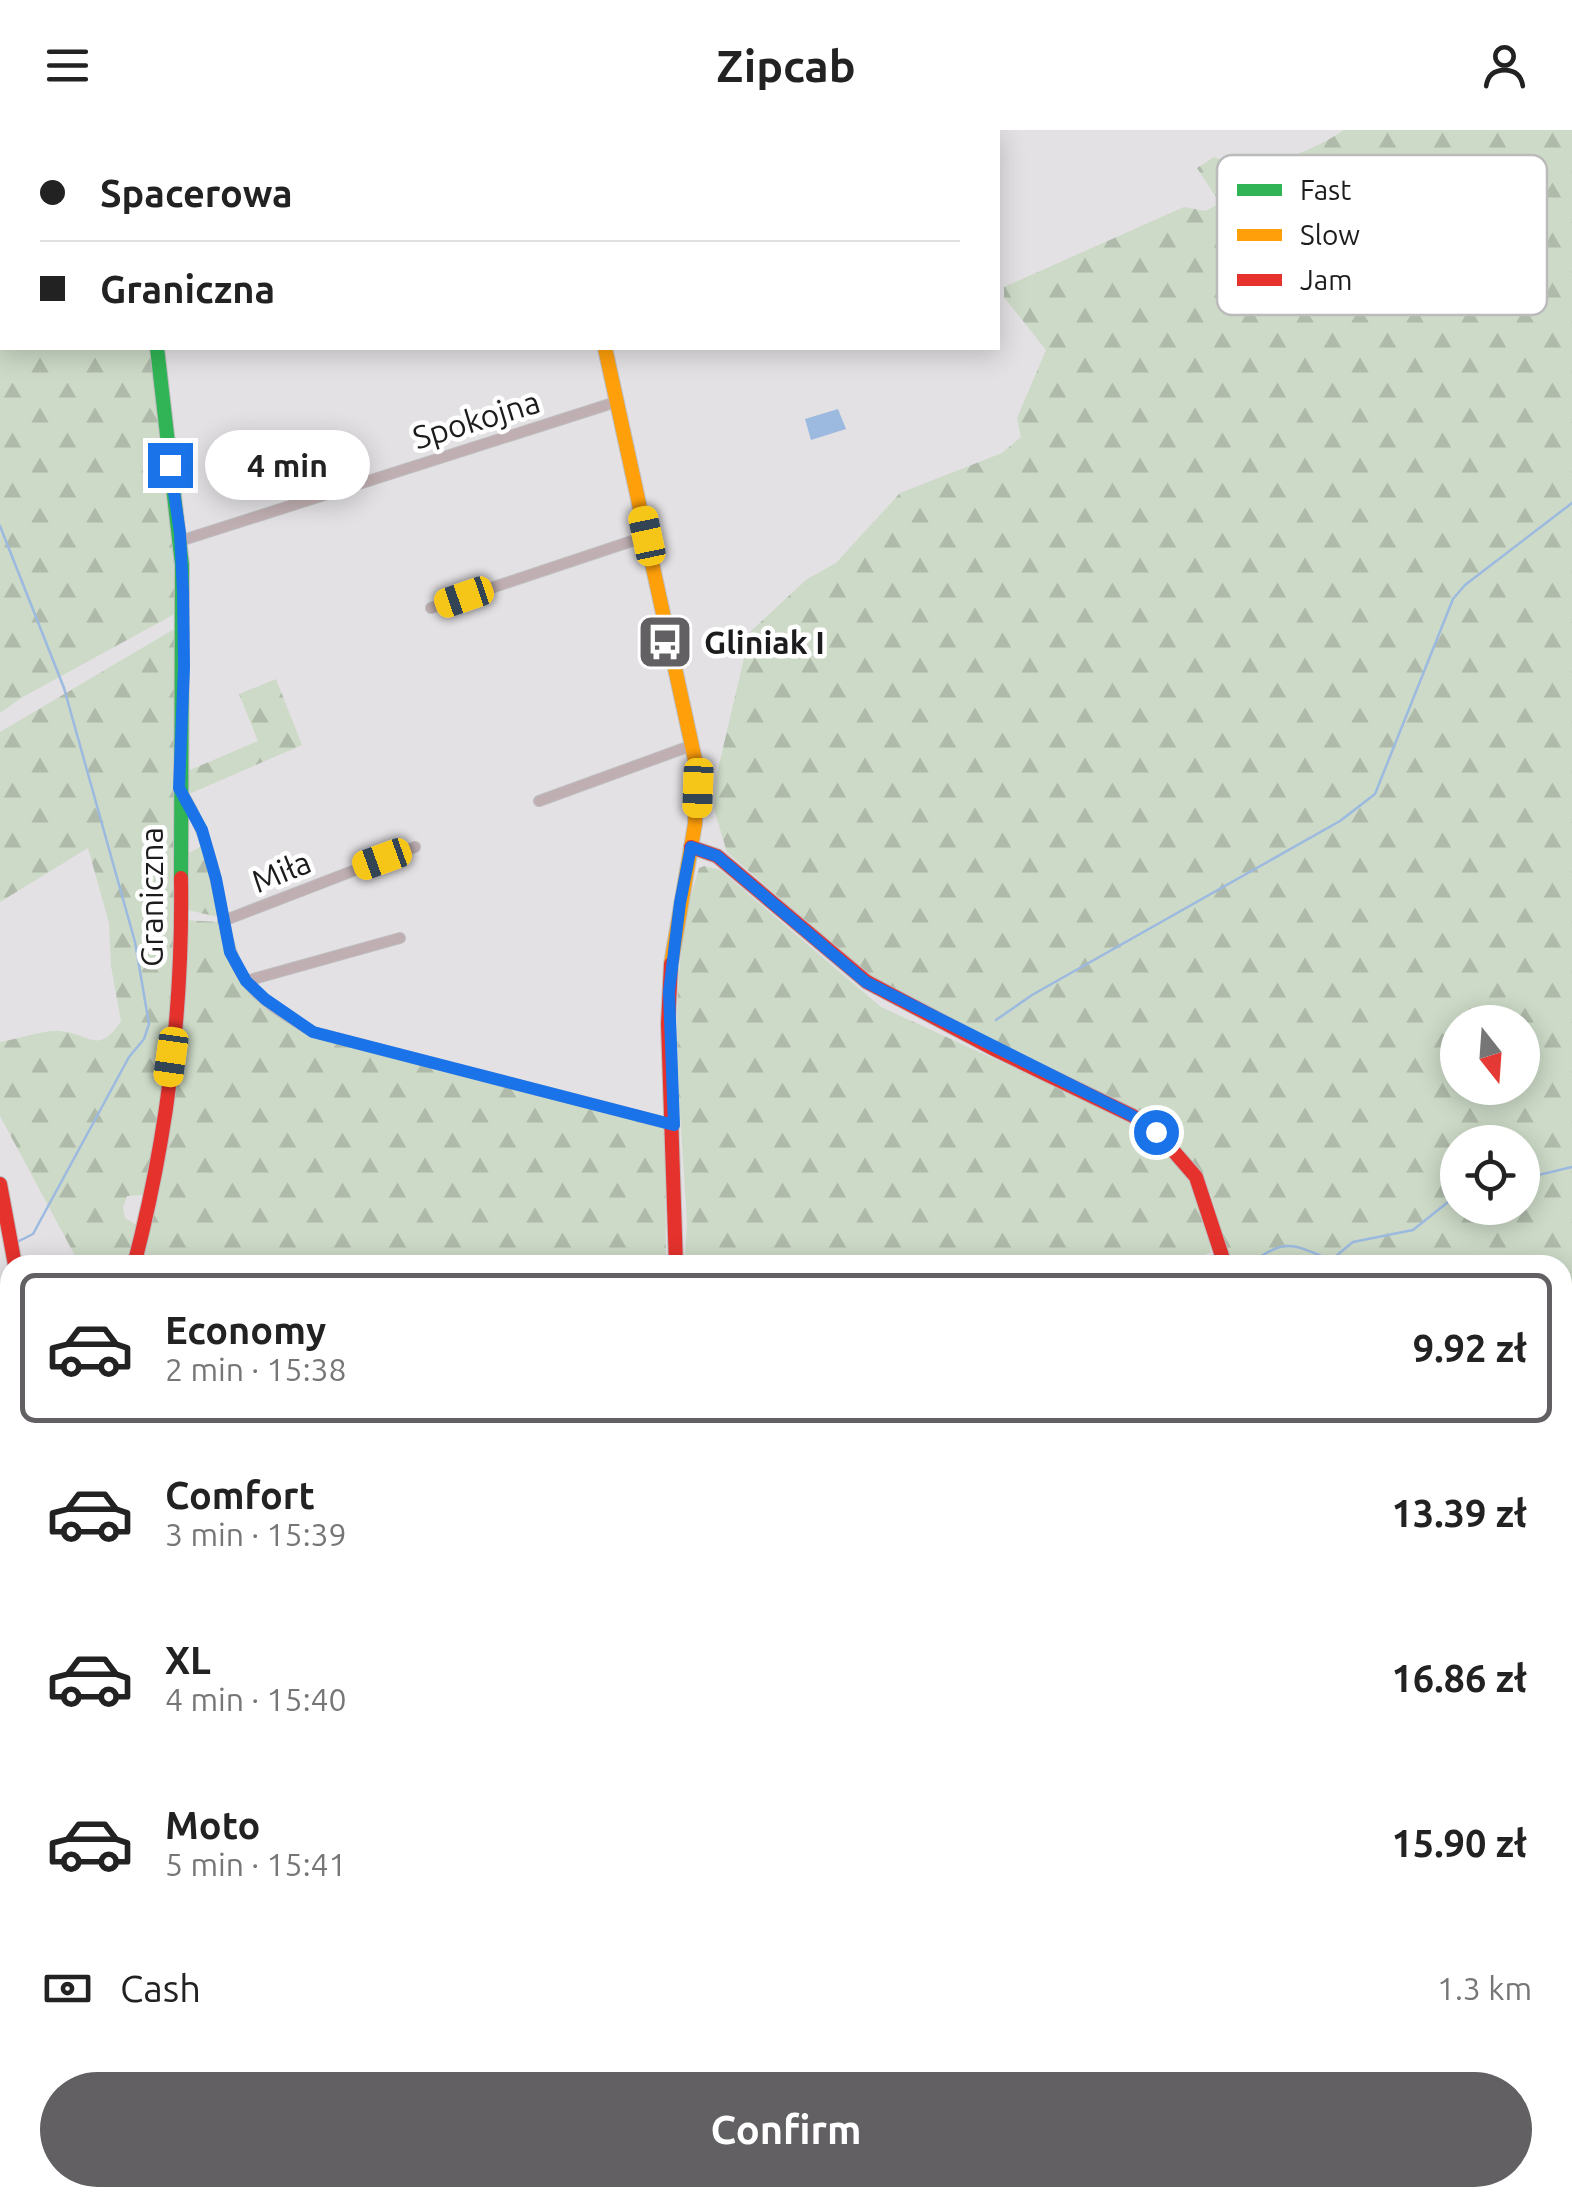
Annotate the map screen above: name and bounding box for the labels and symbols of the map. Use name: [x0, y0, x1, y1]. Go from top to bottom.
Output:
legend: [1217, 155, 1547, 315]
text: Fast: [1300, 174, 1351, 205]
text: Slow: [1300, 219, 1360, 250]
text: Jam: [1300, 264, 1352, 295]
street label: Spokojna: [408, 383, 544, 455]
callout: 4 min: [205, 430, 370, 500]
route end: [148, 443, 193, 488]
car: [626, 504, 668, 568]
car: [431, 573, 497, 621]
bus stop icon: Gliniak I: [635, 612, 695, 672]
place label: Gliniak I: [704, 624, 825, 660]
car: [682, 757, 714, 819]
street label: Graniczna: [133, 827, 169, 967]
car: [349, 835, 415, 883]
street label: Miła: [246, 843, 316, 899]
north arrow: [1440, 1005, 1540, 1105]
car: [152, 1025, 190, 1089]
route start: [1134, 1110, 1179, 1155]

